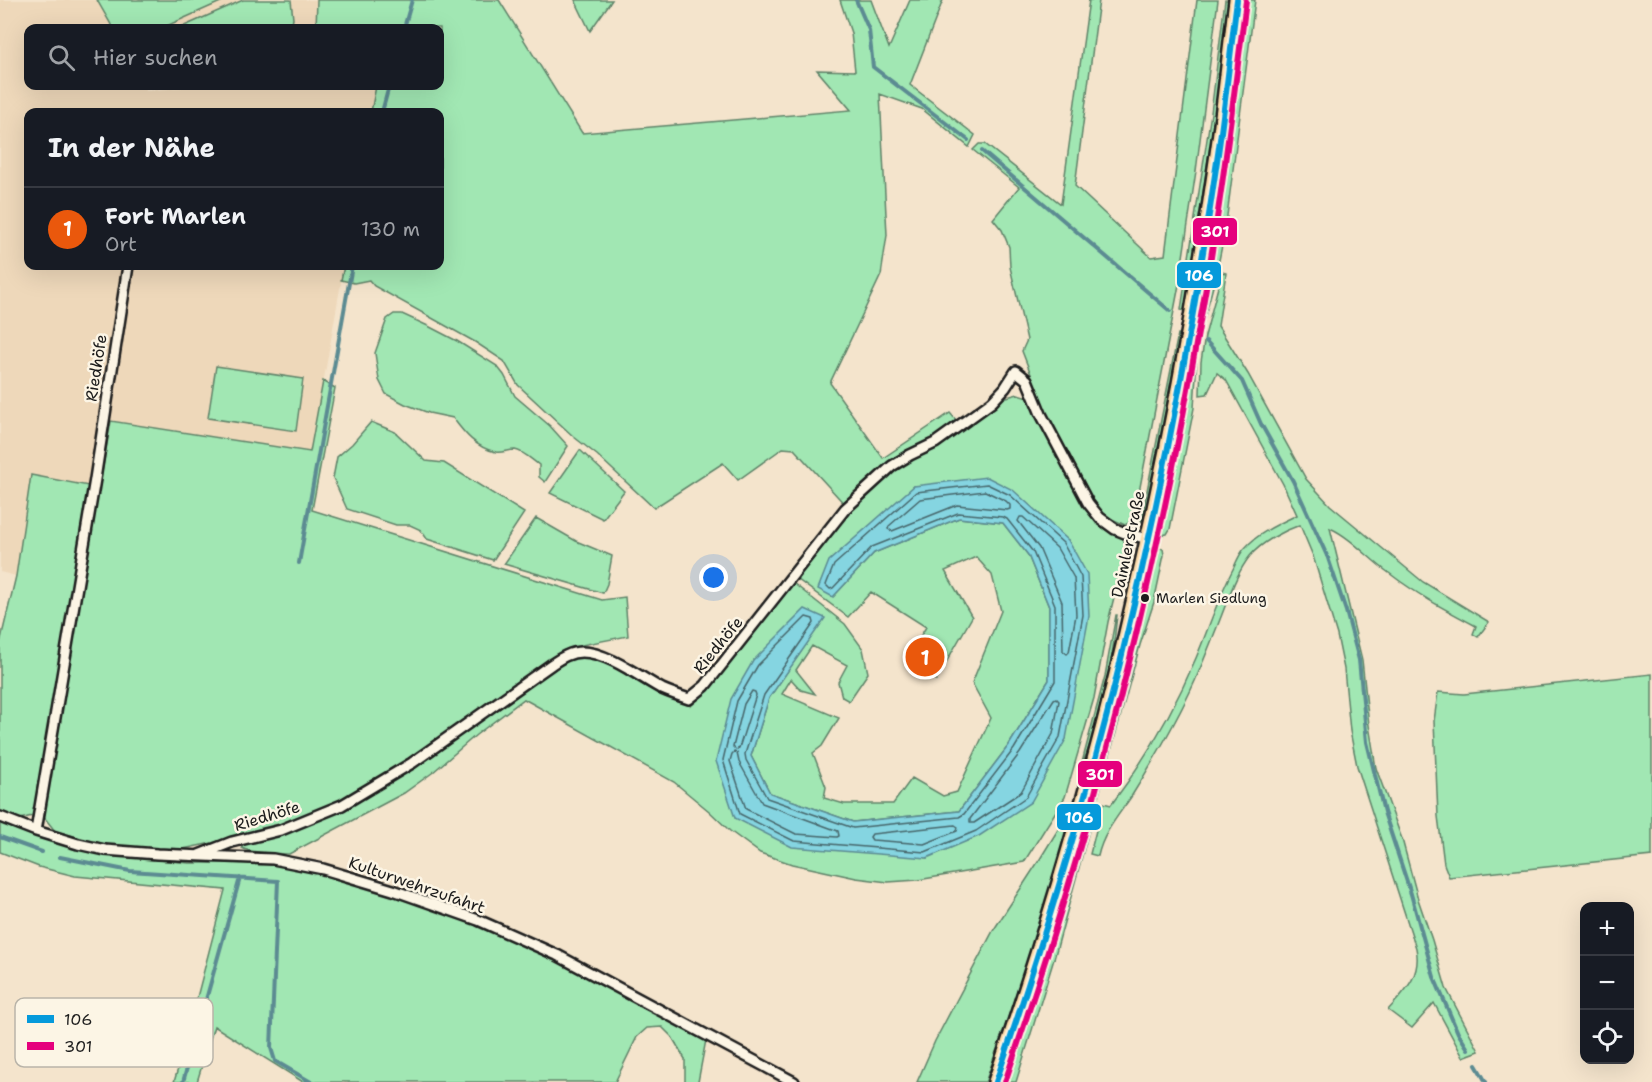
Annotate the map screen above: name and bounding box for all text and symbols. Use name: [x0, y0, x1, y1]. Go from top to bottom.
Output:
search box: [24, 24, 444, 90]
icon: search: [45, 41, 78, 74]
text: Hier suchen: [93, 43, 218, 72]
text: In der Nähe: [48, 130, 215, 165]
text: Fort Marlen: [105, 202, 246, 231]
text: 1: [63, 216, 72, 242]
text: 130 m: [361, 216, 420, 242]
line badge: 301: [1192, 217, 1238, 246]
text: 301: [1200, 221, 1230, 242]
text: Ort: [105, 231, 137, 257]
line badge: 106: [1176, 261, 1222, 289]
text: 106: [1184, 265, 1214, 286]
street label: Riedhöfe: [80, 333, 112, 403]
street label: Daimlerstraße: [1106, 489, 1150, 599]
your location: [699, 563, 728, 592]
place label: Marlen Siedlung: [1156, 589, 1266, 607]
marker: Marlen Siedlung: [1139, 592, 1151, 604]
street label: Riedhöfe: [689, 612, 747, 678]
pin: 1: [906, 634, 944, 680]
line badge: 301: [1077, 760, 1123, 788]
text: 301: [1085, 764, 1115, 785]
street label: Riedhöfe: [232, 796, 302, 836]
line badge: 106: [1056, 803, 1102, 831]
text: 106: [1064, 807, 1094, 828]
street label: Kulturwehrzufahrt: [346, 852, 488, 918]
map controls: [1580, 902, 1634, 1064]
button: +: [1580, 902, 1634, 956]
button: −: [1580, 956, 1634, 1010]
legend: [15, 998, 213, 1067]
text: 106: [64, 1009, 92, 1030]
button: locate: [1580, 1010, 1634, 1064]
text: 301: [64, 1036, 92, 1057]

